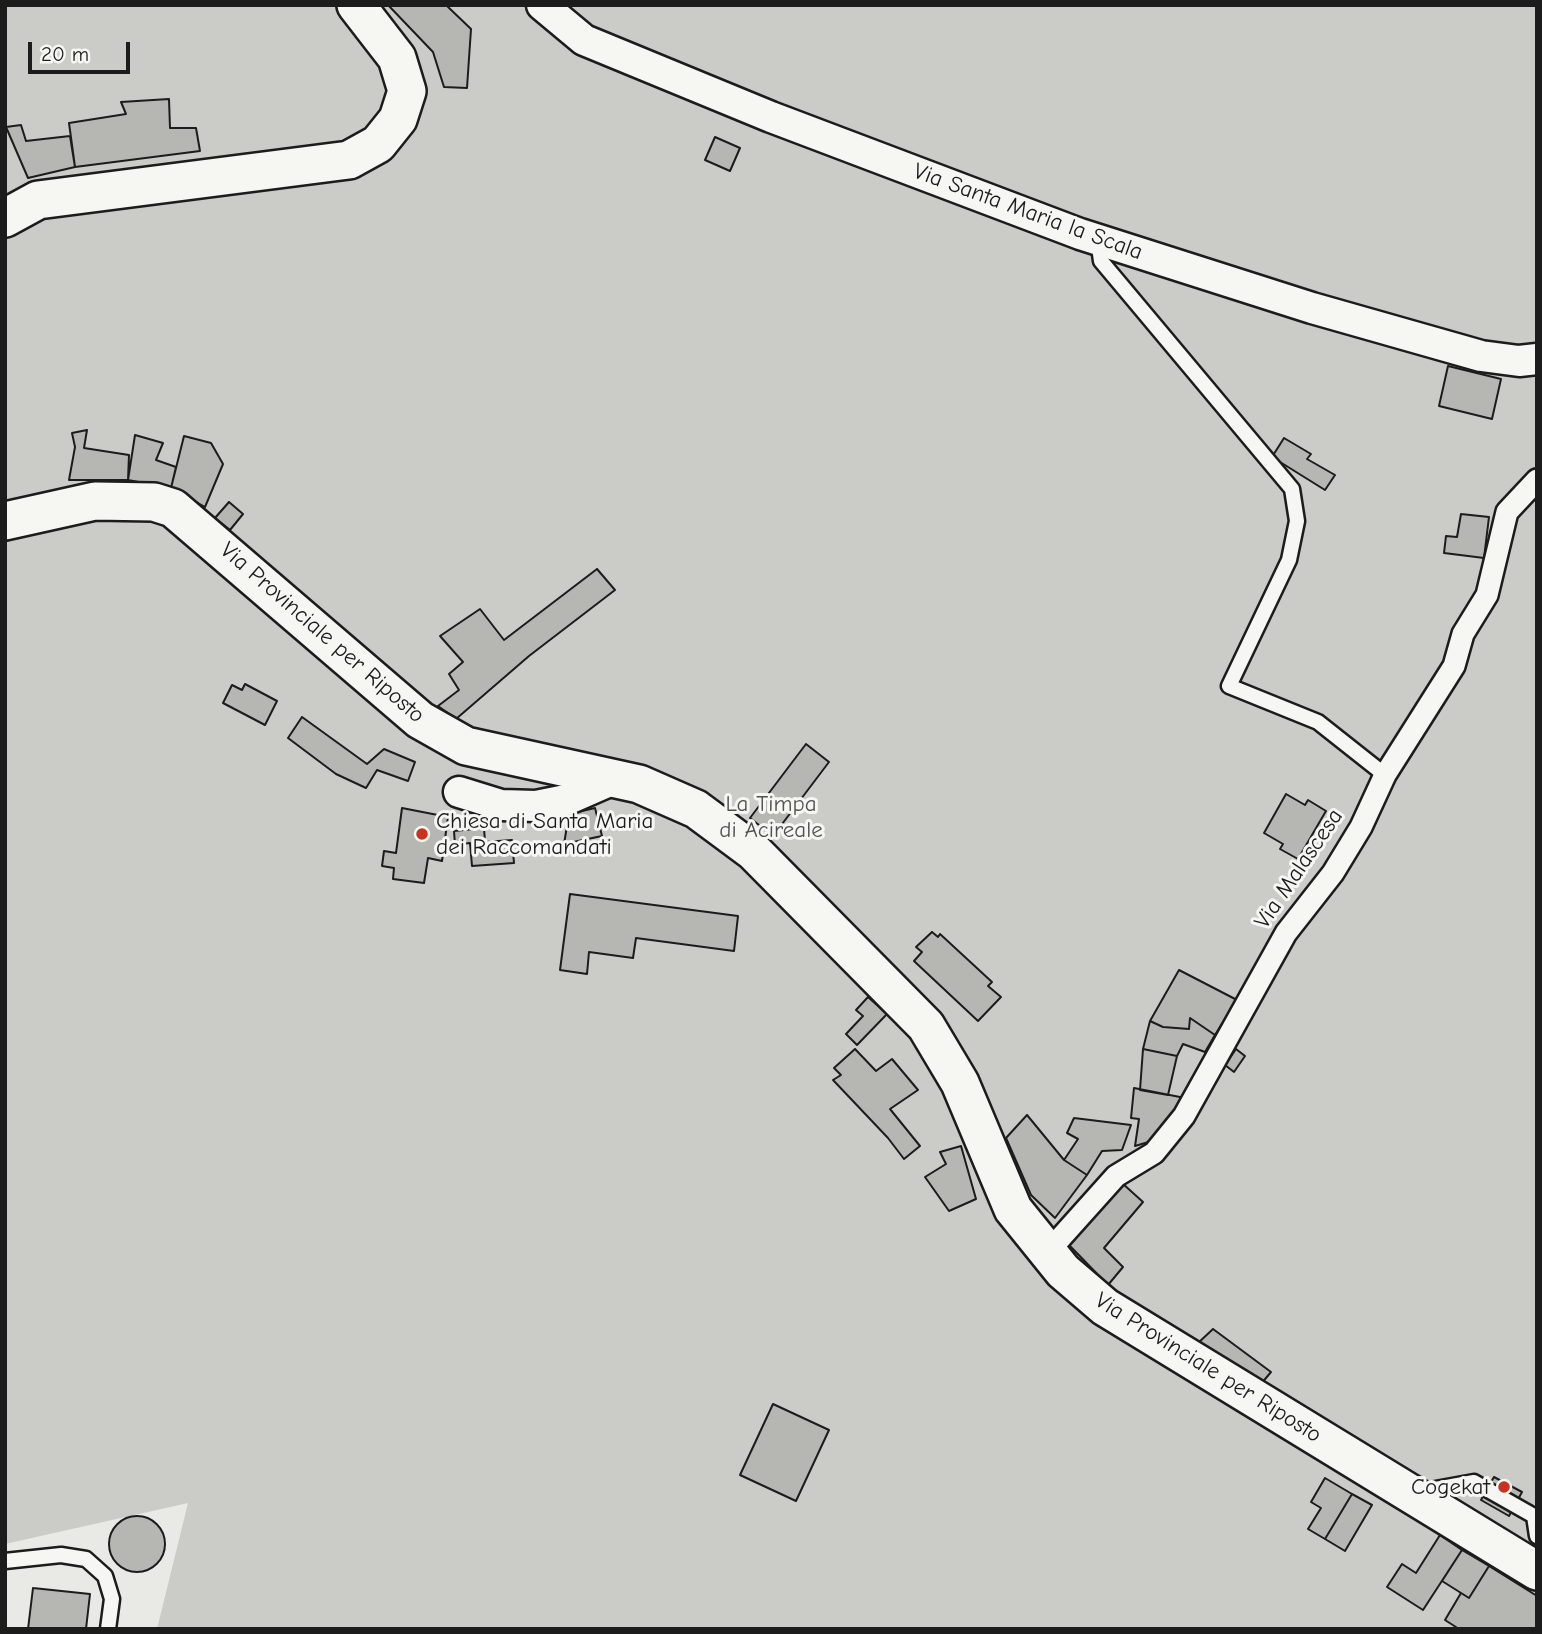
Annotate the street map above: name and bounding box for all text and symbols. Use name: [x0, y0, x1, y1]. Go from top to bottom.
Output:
scale bar: [32, 28, 133, 72]
text: 20 m: [41, 42, 89, 66]
street label: Via Santa Maria la Scala: [910, 158, 1146, 266]
street label: Via Provinciale per Riposto: [214, 537, 430, 729]
park label: La Timpa di Acireale: [719, 790, 823, 844]
street label: Via Malascesa: [1249, 804, 1349, 934]
place label: Chiesa di Santa Maria dei Raccomandati: [436, 807, 653, 861]
marker: Chiesa di Santa Maria dei Raccomandati: [414, 826, 430, 842]
street label: Via Provinciale per Riposto: [1090, 1287, 1326, 1449]
place label: Cogekat: [1411, 1473, 1490, 1501]
marker: Cogekat: [1496, 1479, 1512, 1495]

